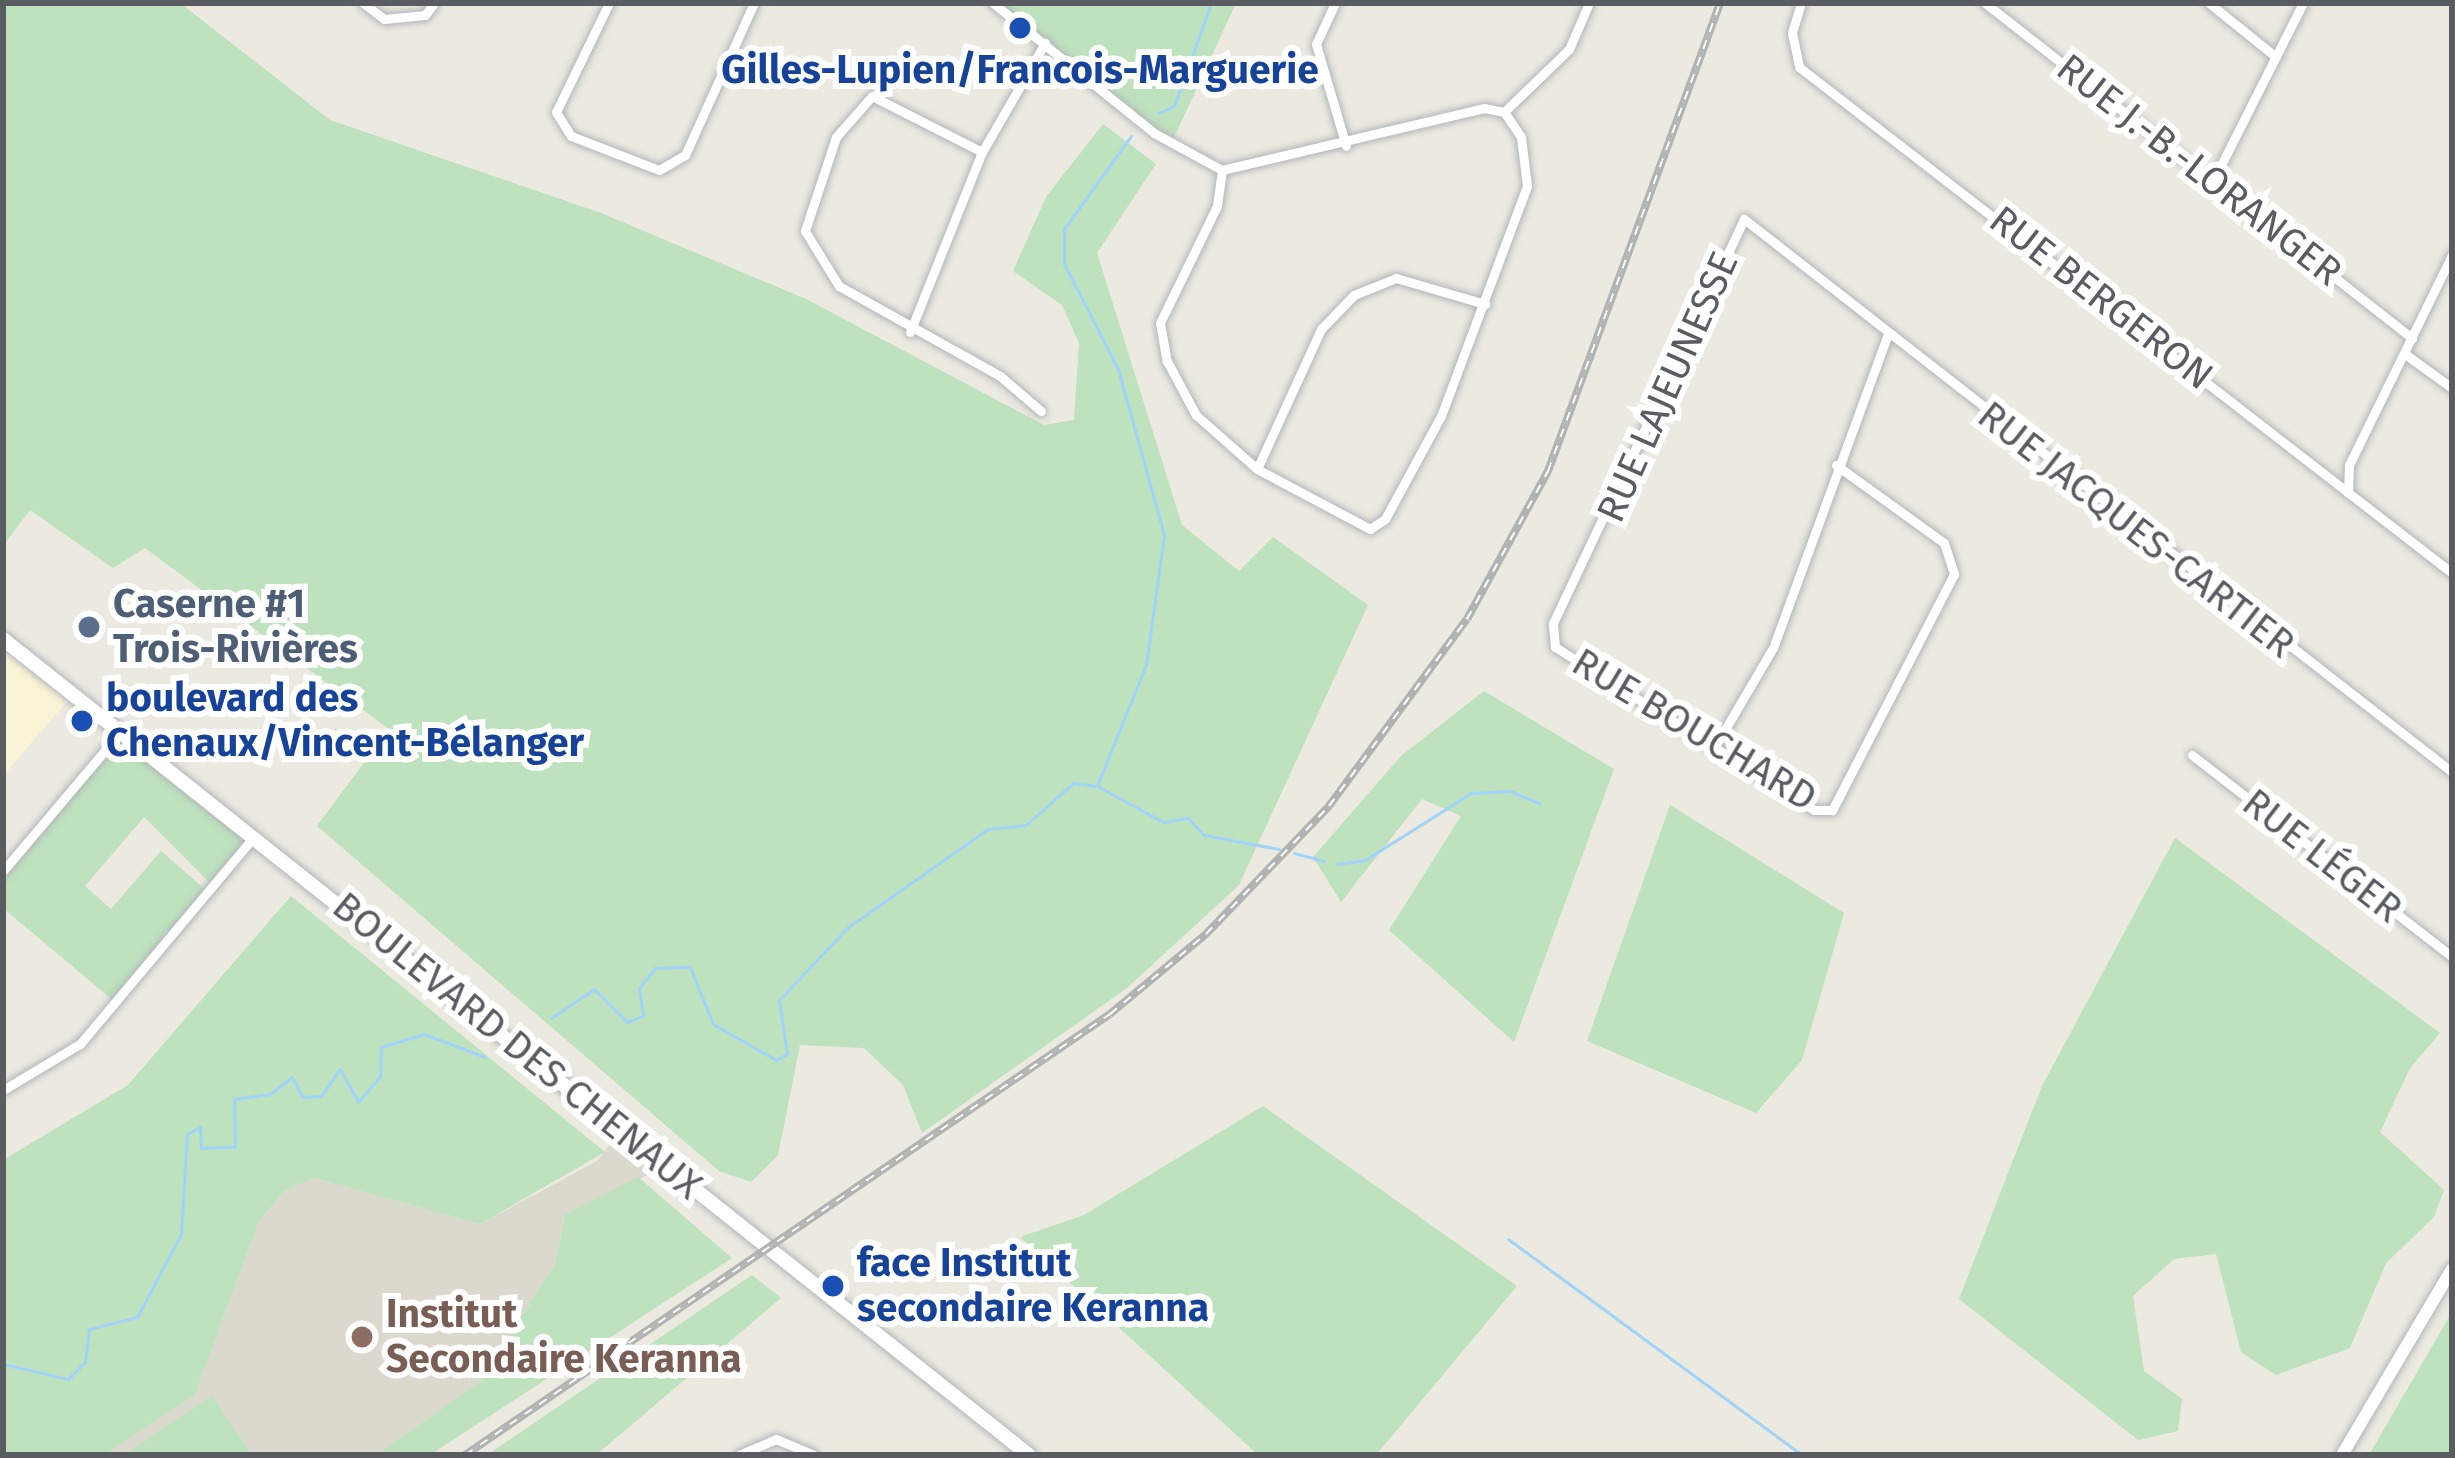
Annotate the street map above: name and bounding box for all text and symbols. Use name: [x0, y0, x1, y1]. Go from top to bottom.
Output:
marker: Gilles-Lupien/Francois-Marguerie: [1007, 15, 1033, 41]
street label: RUE J.-B.-LORANGER: [2047, 44, 2351, 296]
place label: Gilles-Lupien/Francois-Marguerie: [721, 47, 1319, 93]
street label: RUE BERGERON: [1980, 196, 2222, 400]
street label: RUE LAJEUNESSE: [1588, 245, 1748, 529]
street label: RUE JACQUES-CARTIER: [1968, 392, 2304, 668]
place label: Caserne #1 Trois-Rivières: [113, 582, 358, 673]
marker: Caserne #1 Trois-Rivières: [76, 614, 102, 640]
street label: RUE BOUCHARD: [1564, 639, 1824, 821]
place label: boulevard des Chenaux/Vincent-Bélanger: [106, 676, 584, 767]
marker: boulevard des Chenaux/Vincent-Bélanger: [69, 708, 95, 734]
street label: RUE LÉGER: [2233, 779, 2411, 933]
street label: BOULEVARD DES CHENAUX: [323, 883, 711, 1209]
place label: face Institut secondaire Keranna: [857, 1241, 1209, 1332]
marker: face Institut secondaire Keranna: [820, 1273, 846, 1299]
place label: Institut Secondaire Keranna: [386, 1292, 742, 1383]
marker: Institut Secondaire Keranna: [349, 1324, 375, 1350]

